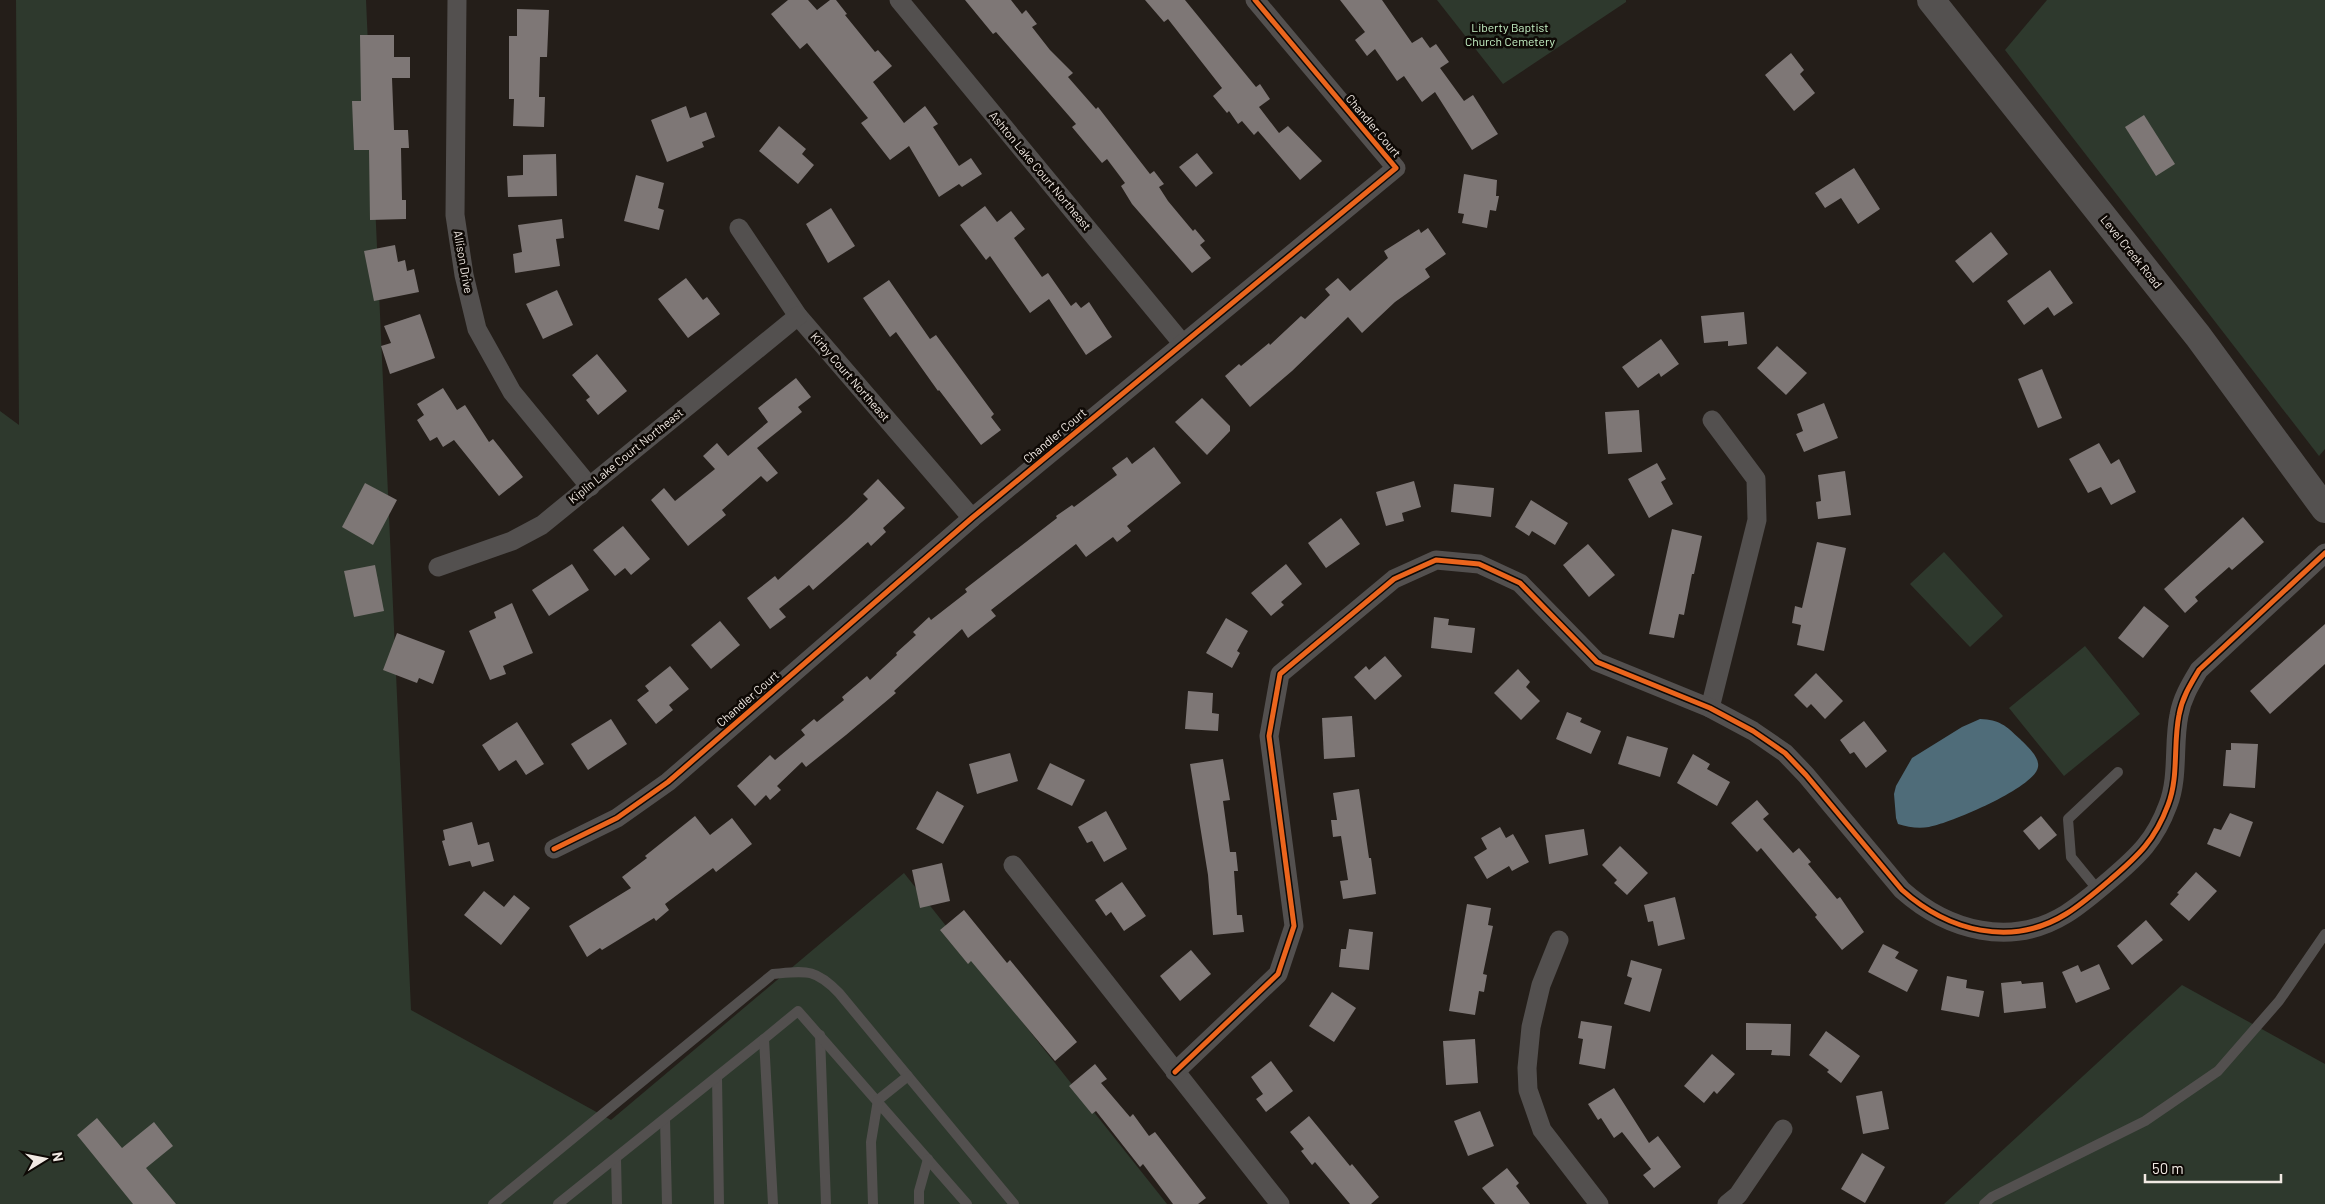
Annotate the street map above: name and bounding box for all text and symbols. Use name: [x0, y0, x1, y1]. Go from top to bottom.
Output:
park label: Liberty Baptist Church Cemetery: [1465, 20, 1556, 48]
street label: Chandler Court: [1343, 91, 1404, 160]
street label: Ashton Lake Court Northeast: [987, 108, 1095, 233]
street label: Level Creek Road: [2098, 212, 2165, 291]
street label: Allison Drive: [452, 229, 476, 294]
street label: Kirby Court Northeast: [808, 329, 893, 424]
street label: Kiplin Lake Court Northeast: [565, 405, 685, 506]
street label: Chandler Court: [1020, 405, 1089, 466]
street label: Chandler Court: [713, 667, 781, 729]
north arrow: [20, 1134, 70, 1184]
text: N: [49, 1151, 67, 1163]
scale bar: [2145, 1152, 2281, 1184]
text: 50 m: [2152, 1159, 2184, 1177]

